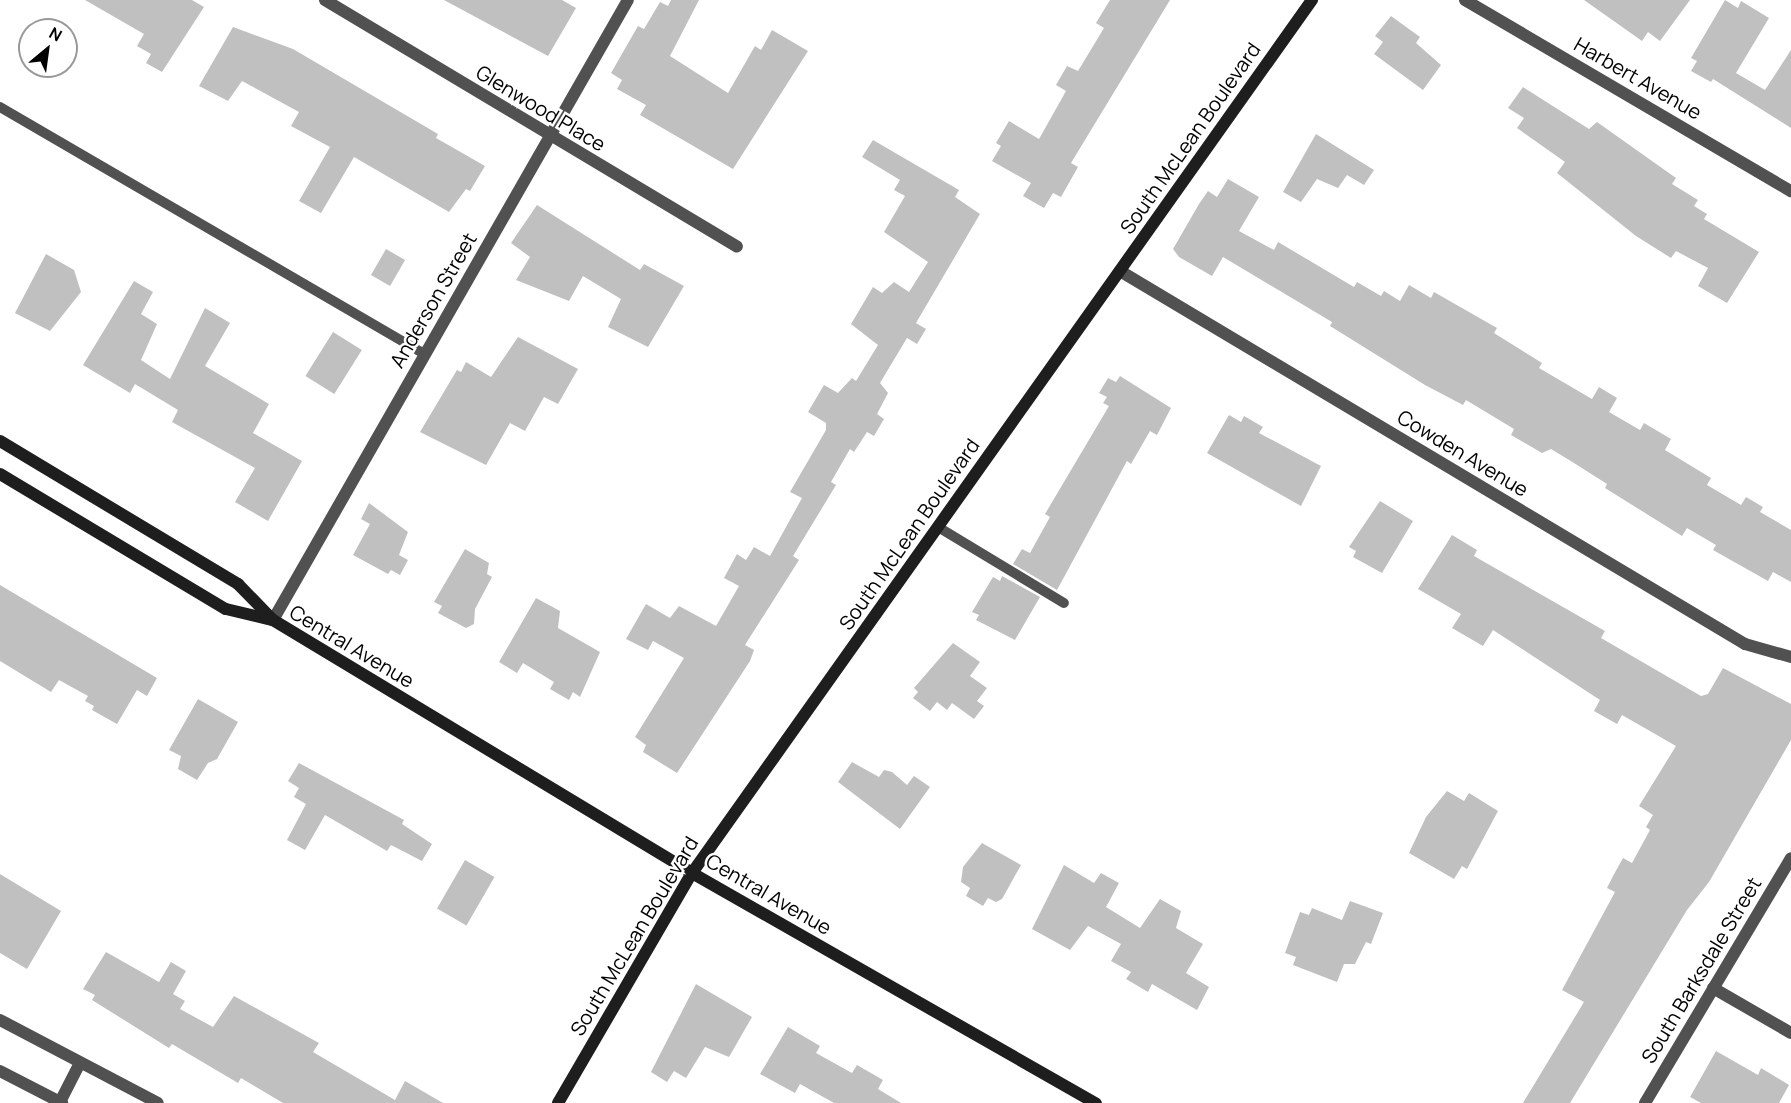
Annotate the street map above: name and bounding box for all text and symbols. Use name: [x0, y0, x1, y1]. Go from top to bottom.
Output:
north arrow: [18, 18, 78, 78]
text: N: [45, 22, 66, 46]
street label: Harbert Avenue: [1570, 32, 1706, 124]
street label: South McLean Boulevard: [1115, 38, 1265, 238]
street label: Glenwood Place: [472, 60, 610, 156]
street label: Anderson Street: [385, 228, 481, 372]
street label: Cowden Avenue: [1393, 405, 1533, 501]
street label: South McLean Boulevard: [834, 434, 984, 634]
street label: Central Avenue: [286, 599, 418, 693]
street label: South McLean Boulevard: [565, 832, 703, 1040]
street label: Central Avenue: [702, 848, 836, 940]
street label: South Barksdale Street: [1636, 873, 1766, 1067]

